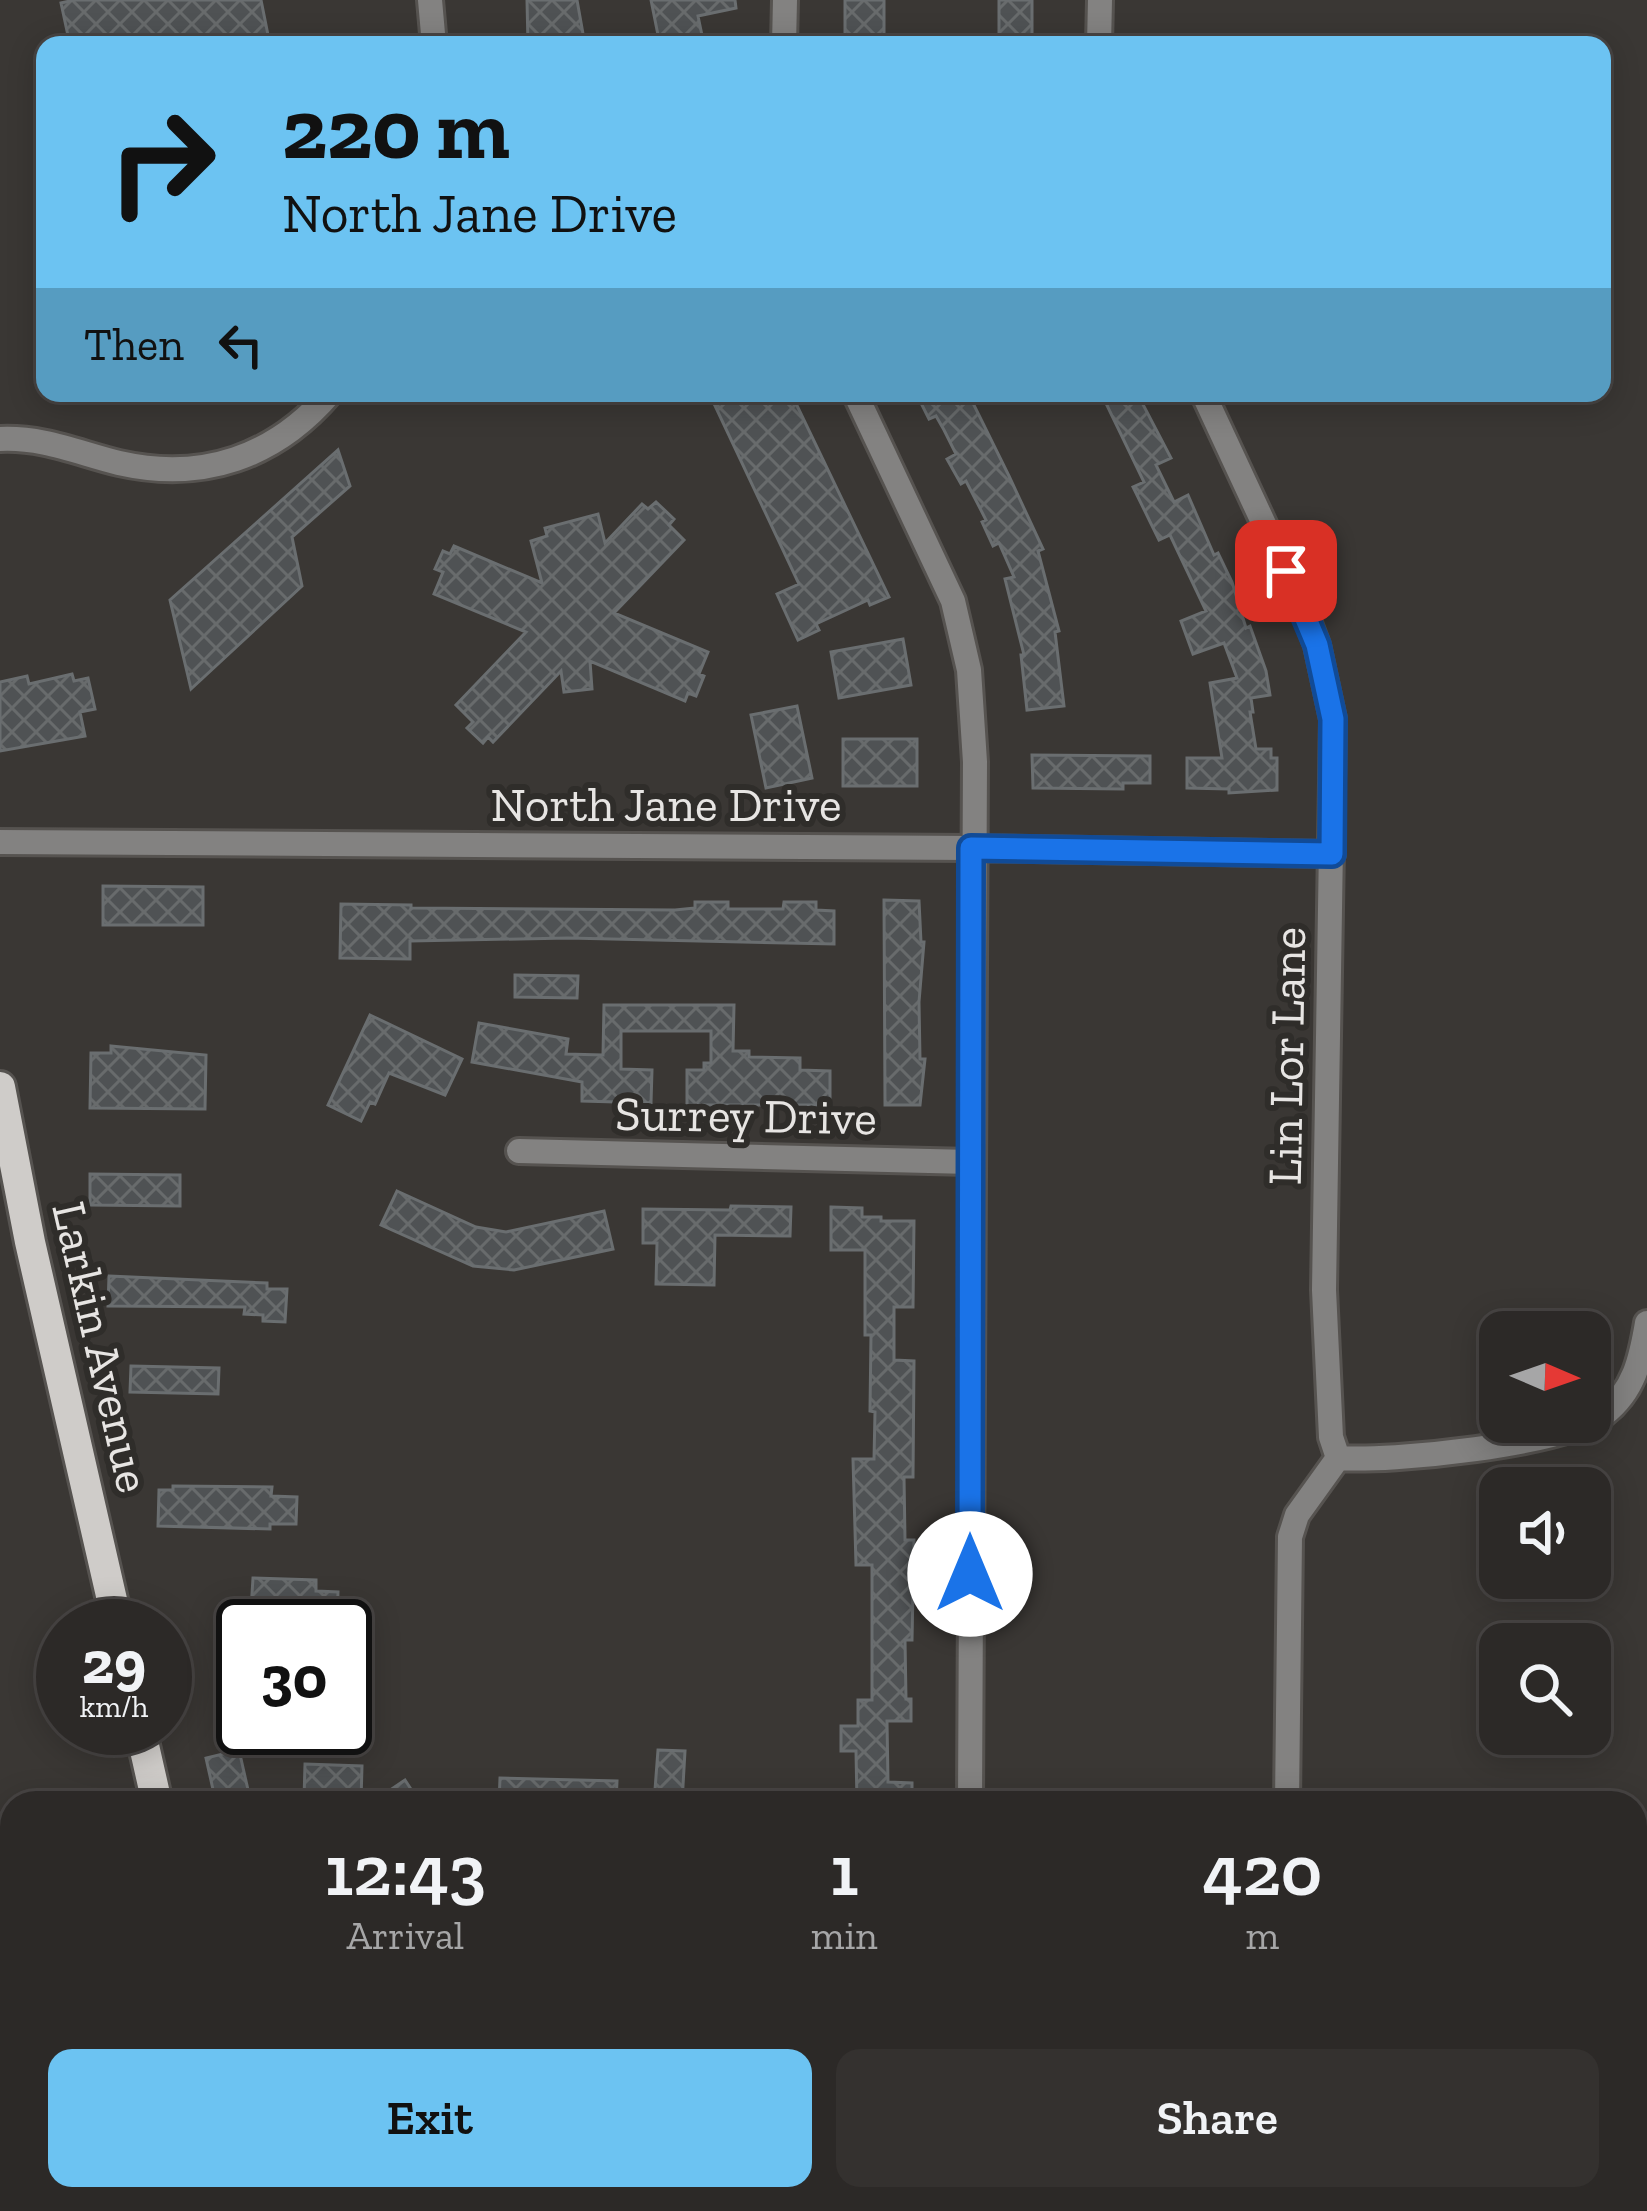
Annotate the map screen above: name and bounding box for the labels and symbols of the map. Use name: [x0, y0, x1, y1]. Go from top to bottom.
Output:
pin: [1235, 520, 1337, 622]
street label: North Jane Drive: [490, 776, 842, 833]
street label: Lin Lor Lane: [1256, 926, 1317, 1186]
street label: Surrey Drive: [615, 1085, 877, 1146]
street label: Larkin Avenue: [40, 1196, 163, 1498]
north arrow: [1479, 1311, 1611, 1443]
position arrow: [907, 1511, 1033, 1637]
speed limit sign: 30: [216, 1599, 372, 1755]

